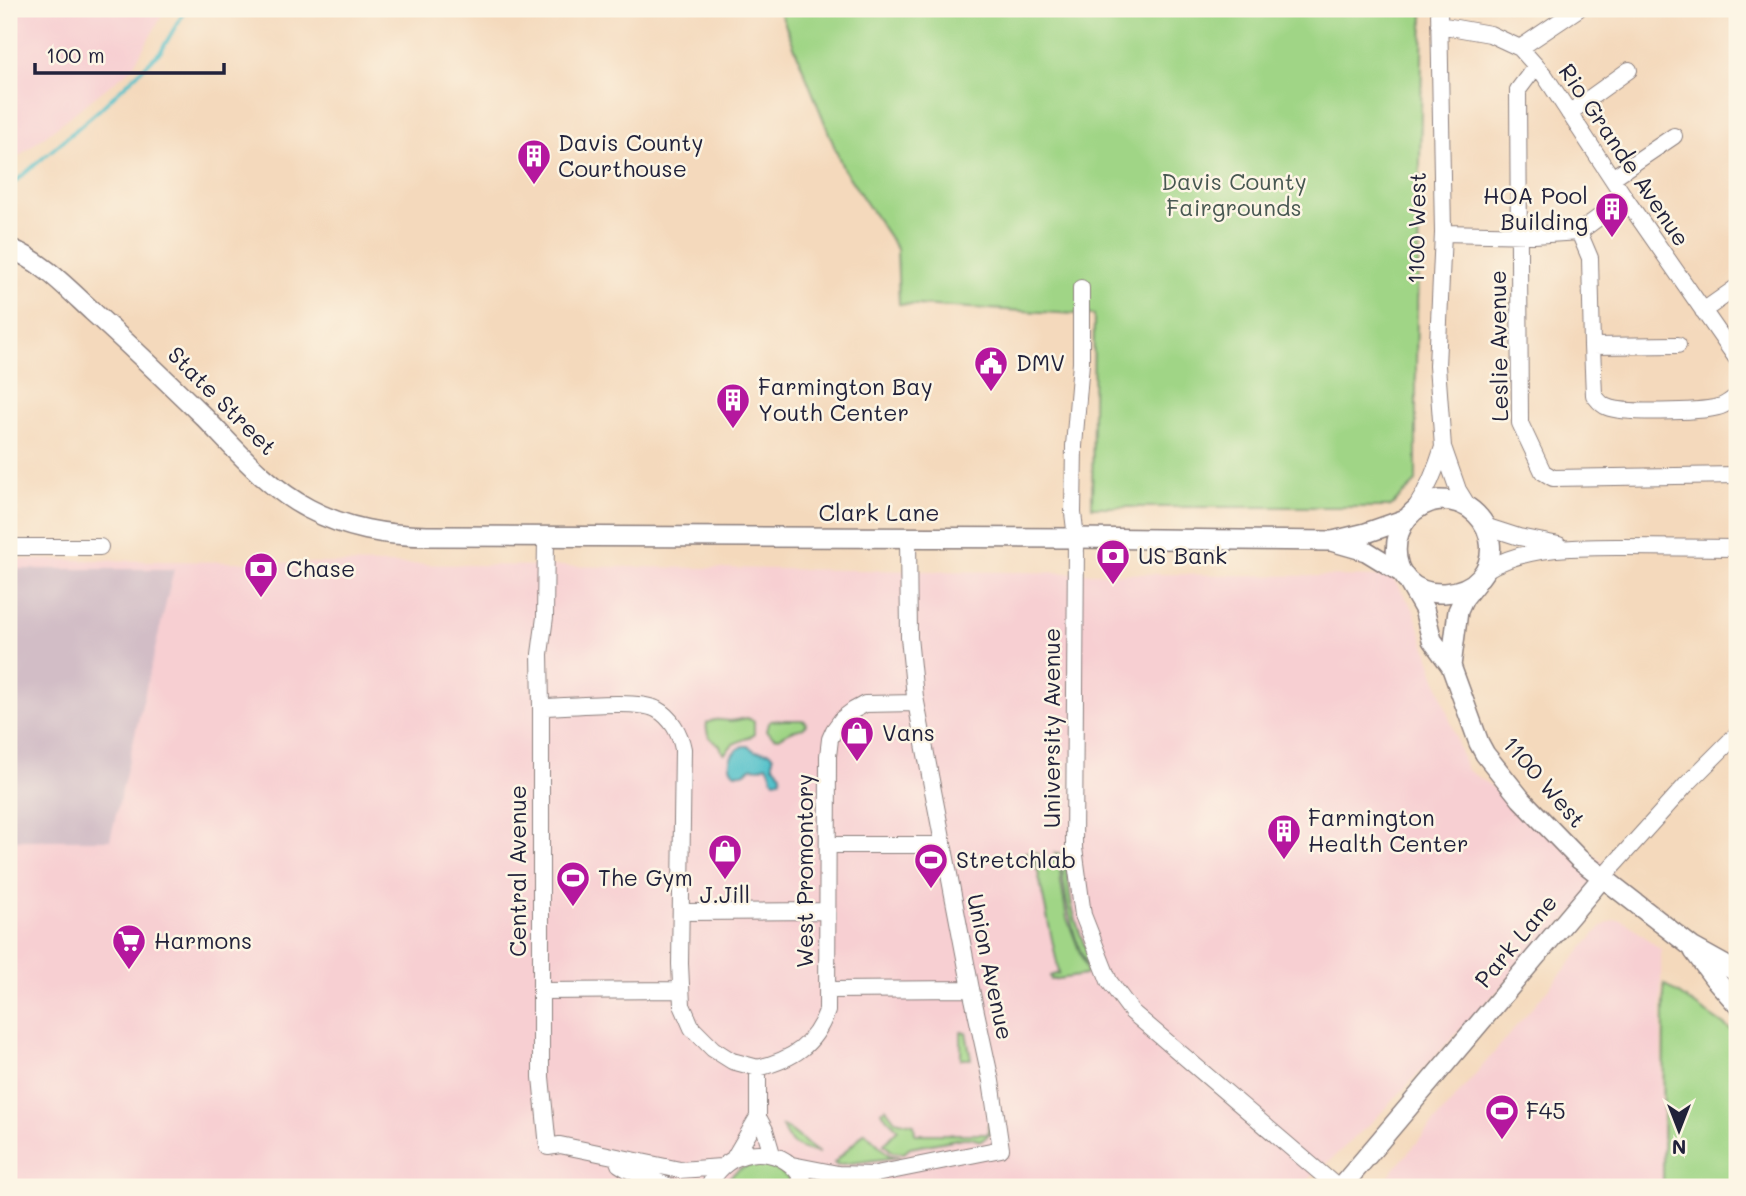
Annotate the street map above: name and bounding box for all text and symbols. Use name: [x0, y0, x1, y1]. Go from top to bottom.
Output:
scale bar: [35, 32, 224, 76]
text: 100 m: [46, 41, 105, 68]
street label: Rio Grande Avenue: [1553, 57, 1697, 252]
place label: Davis County Courthouse: [558, 127, 703, 183]
building icon: Davis County Courthouse: [515, 137, 553, 186]
park label: Davis County Fairgrounds: [1161, 166, 1307, 222]
street label: 1100 West: [1400, 172, 1432, 284]
place label: HOA Pool Building: [1483, 180, 1588, 236]
building icon: HOA Pool Building: [1593, 190, 1631, 239]
street label: Leslie Avenue: [1482, 270, 1514, 422]
street label: State Street: [162, 339, 284, 461]
public building icon: DMV: [972, 344, 1010, 393]
place label: DMV: [1016, 347, 1065, 377]
place label: Farmington Bay Youth Center: [758, 371, 933, 427]
building icon: Farmington Bay Youth Center: [714, 381, 752, 430]
street label: Clark Lane: [818, 497, 940, 527]
bank icon: US Bank: [1094, 537, 1132, 586]
place label: US Bank: [1138, 540, 1227, 570]
bank icon: Chase: [242, 550, 280, 599]
place label: Chase: [286, 553, 355, 583]
street label: University Avenue: [1036, 628, 1066, 828]
shop icon: Vans: [838, 714, 876, 763]
place label: Vans: [882, 717, 935, 747]
street label: 1100 West: [1497, 729, 1593, 833]
street label: West Promontory: [789, 774, 819, 968]
street label: Central Avenue: [502, 785, 532, 957]
place label: Farmington Health Center: [1308, 802, 1469, 858]
building icon: Farmington Health Center: [1265, 812, 1303, 861]
shop icon: J.Jill: [706, 832, 744, 881]
sports icon: Stretchlab: [912, 841, 950, 890]
place label: Stretchlab: [956, 844, 1076, 874]
sports icon: The Gym: [554, 859, 592, 908]
place label: The Gym: [598, 862, 693, 892]
place label: J.Jill: [700, 879, 750, 909]
street label: Park Lane: [1467, 887, 1563, 993]
street label: Union Avenue: [961, 891, 1021, 1043]
supermarket icon: Harmons: [110, 922, 148, 971]
place label: Harmons: [154, 925, 252, 955]
sports icon: F45: [1483, 1092, 1521, 1141]
north arrow: [1644, 1094, 1714, 1164]
place label: F45: [1526, 1095, 1566, 1125]
text: N: [1672, 1135, 1686, 1160]

